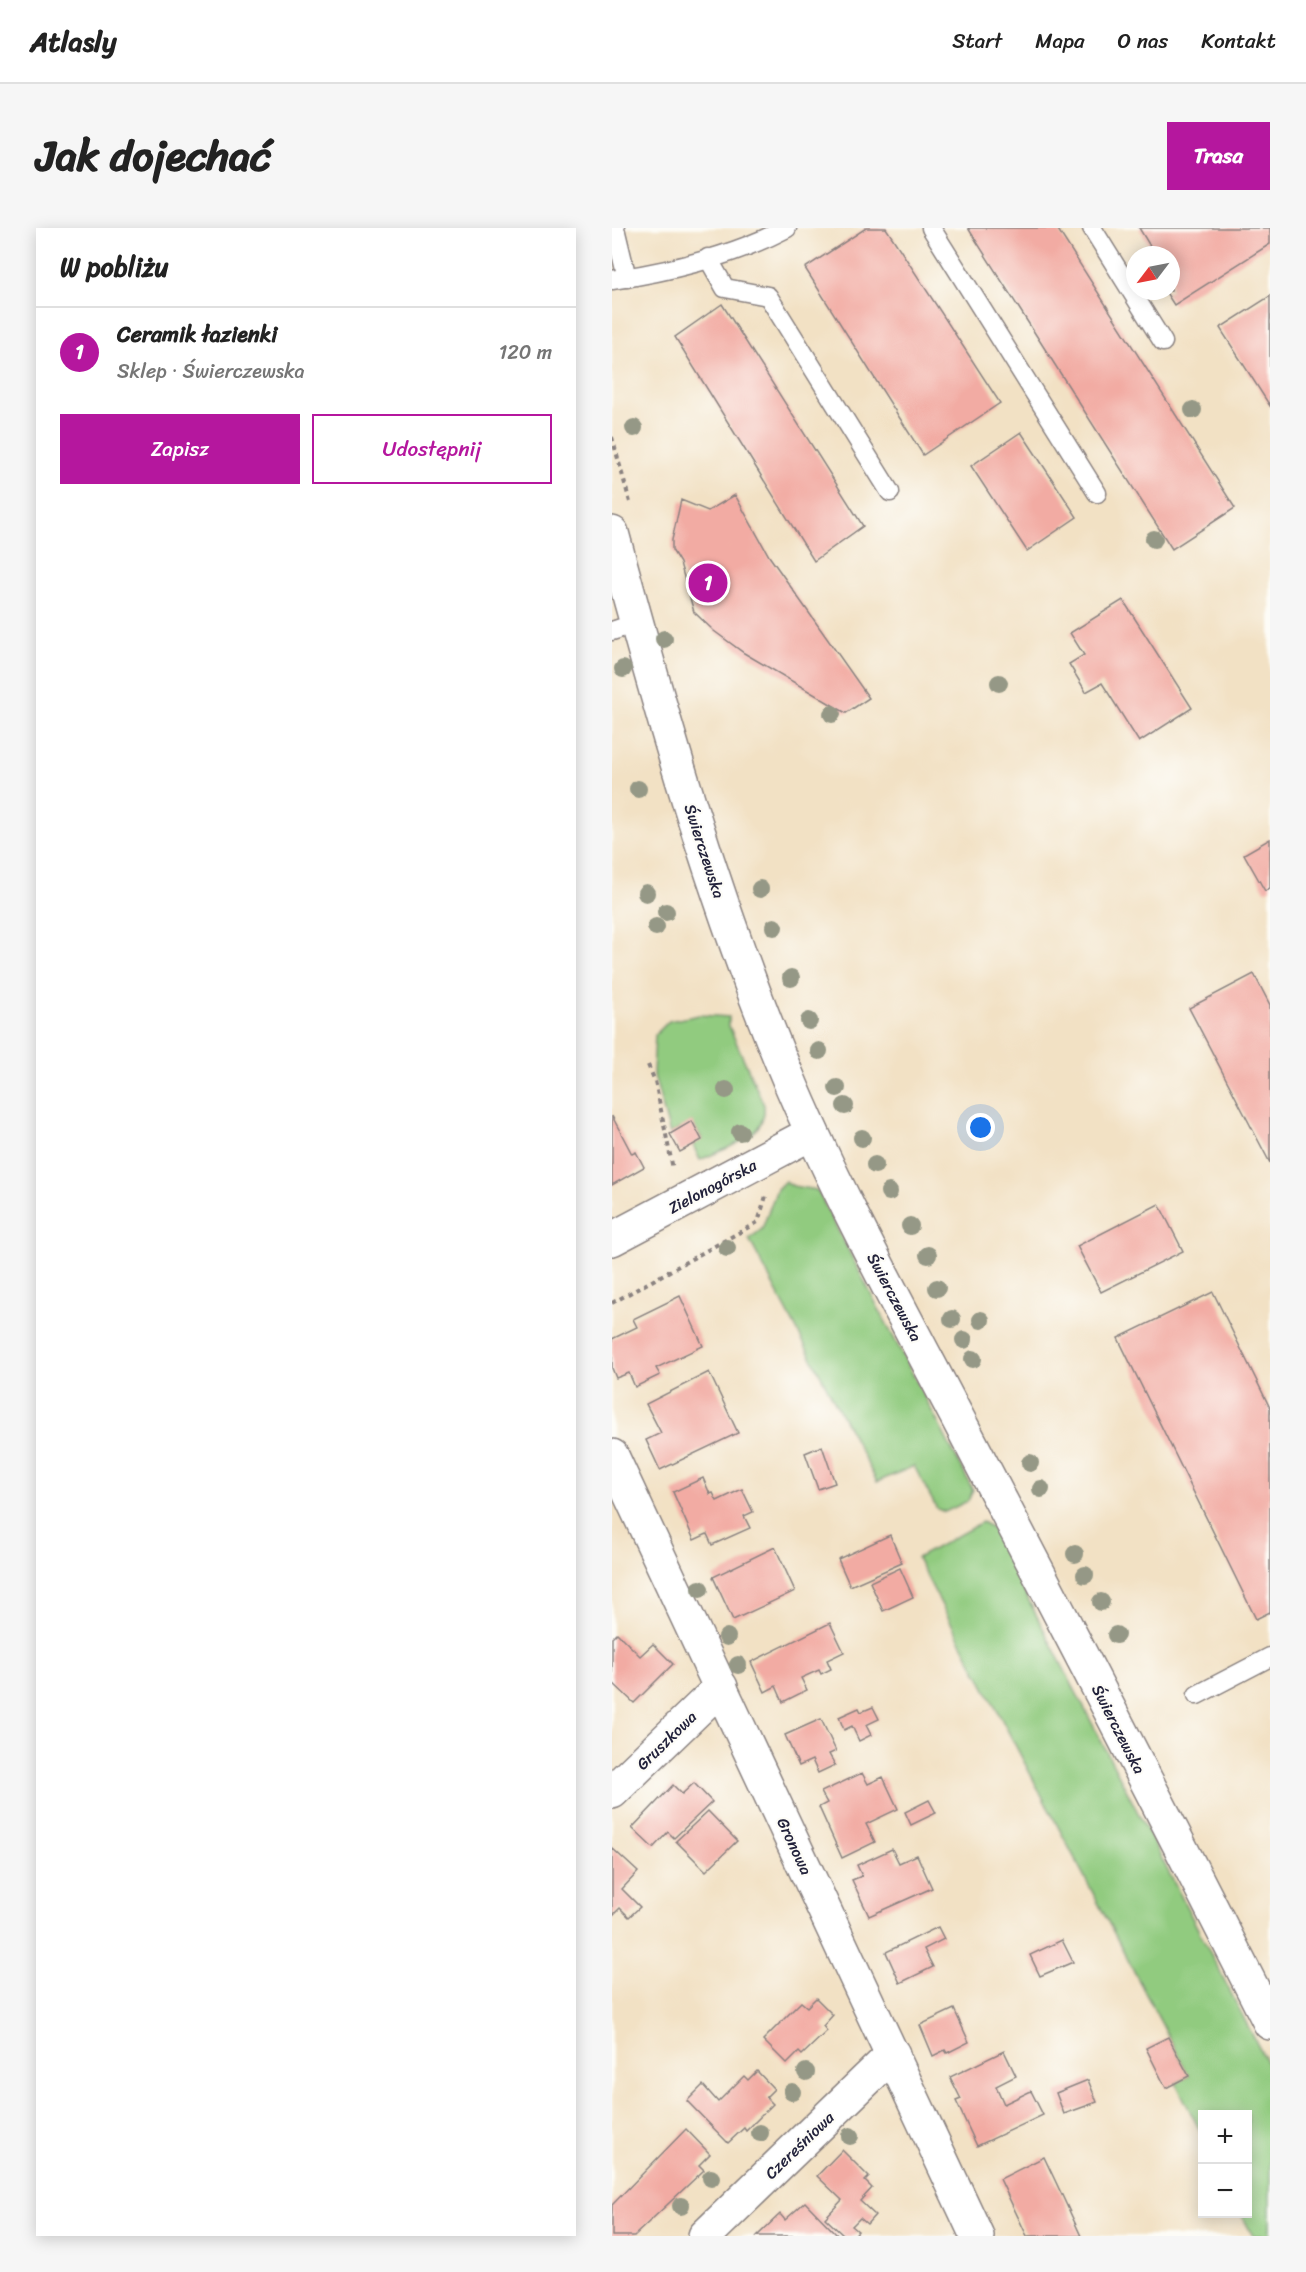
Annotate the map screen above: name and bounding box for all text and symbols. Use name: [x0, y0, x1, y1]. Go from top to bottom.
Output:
text: Atlasly: [30, 17, 117, 66]
text: Start: [952, 22, 1002, 60]
text: Mapa: [1035, 22, 1085, 60]
text: O nas: [1118, 22, 1168, 60]
text: Kontakt: [1201, 22, 1276, 60]
text: Jak dojechać: [36, 119, 271, 193]
button: Trasa: [1167, 122, 1270, 190]
text: W pobliżu: [60, 244, 169, 290]
north arrow: [1126, 246, 1180, 300]
text: Ceramik łazienki: [117, 315, 277, 354]
text: 1: [75, 335, 84, 370]
text: 120 m: [499, 335, 552, 370]
text: Sklep · Świerczewska: [117, 354, 305, 389]
button: Zapisz: [60, 414, 300, 484]
button: Udostępnij: [312, 414, 552, 484]
pin: 1: [688, 560, 728, 606]
street label: Świerczewska: [676, 800, 733, 902]
your location: [966, 1113, 995, 1142]
street label: Zielonogórska: [663, 1150, 763, 1222]
street label: Świerczewska: [859, 1247, 930, 1347]
street label: Świerczewska: [1083, 1679, 1154, 1779]
street label: Gruszkowa: [629, 1704, 704, 1777]
street label: Gronowa: [769, 1813, 820, 1880]
street label: Czereśniowa: [758, 2104, 842, 2186]
map controls: [1198, 2110, 1252, 2218]
button: +: [1198, 2110, 1252, 2164]
button: −: [1198, 2164, 1252, 2218]

